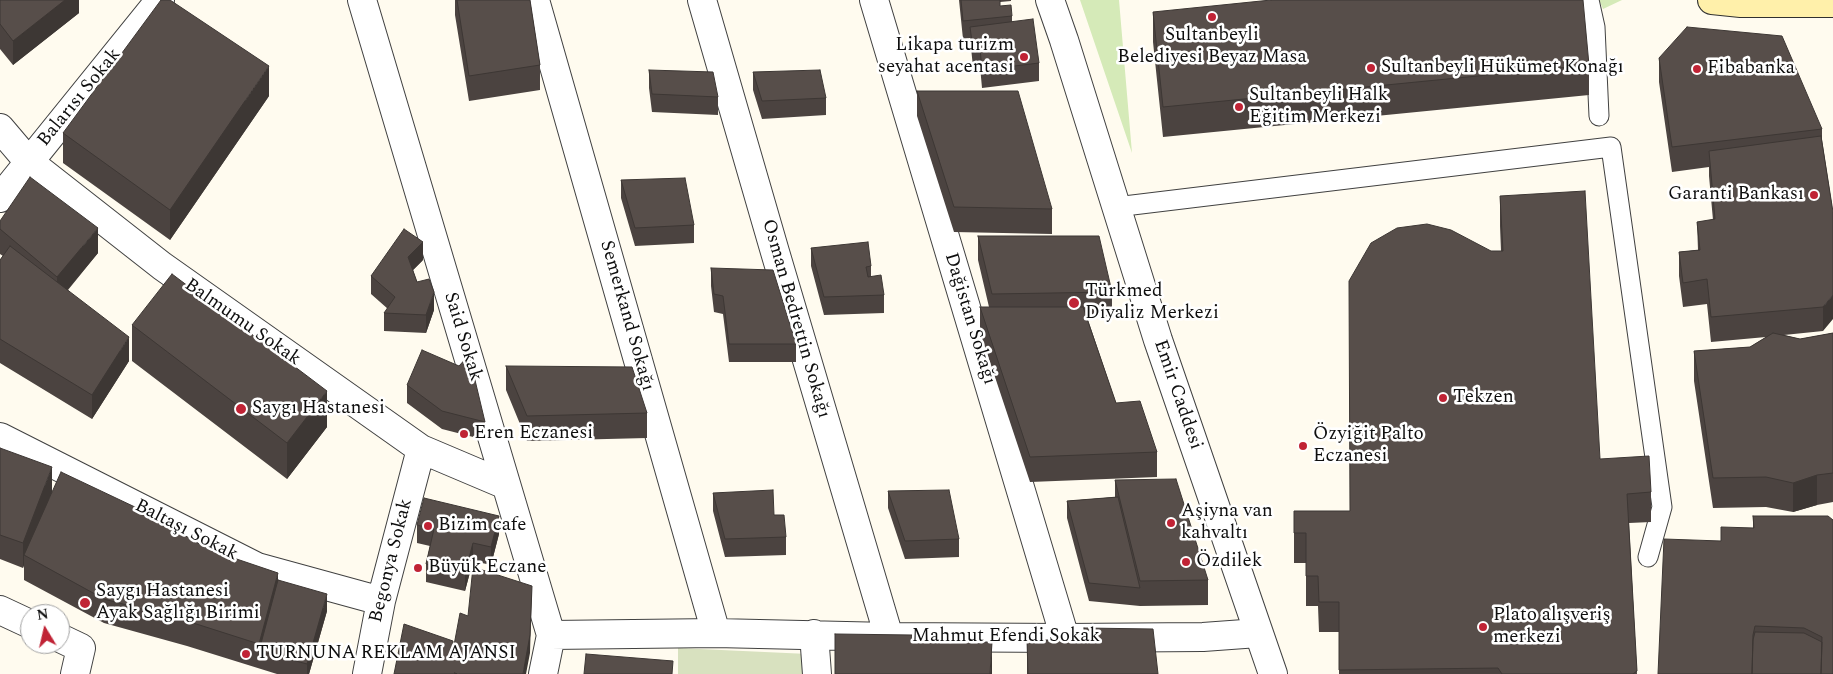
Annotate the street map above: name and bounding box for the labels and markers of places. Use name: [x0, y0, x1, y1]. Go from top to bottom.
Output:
marker: Sultanbeyli Belediyesi Beyaz Masa: [1206, 11, 1218, 23]
place label: Sultanbeyli Belediyesi Beyaz Masa: [1117, 25, 1307, 69]
place label: Likapa turizm seyahat acentasi: [878, 35, 1014, 79]
marker: Likapa turizm seyahat acentasi: [1018, 51, 1030, 63]
place label: Sultanbeyli Hükümet Konağı: [1381, 57, 1624, 79]
place label: Fibabanka: [1707, 58, 1795, 80]
marker: Sultanbeyli Hükümet Konağı: [1365, 62, 1377, 74]
marker: Fibabanka: [1691, 63, 1703, 75]
place label: Sultanbeyli Halk Eğitim Merkezi: [1249, 85, 1388, 129]
marker: Sultanbeyli Halk Eğitim Merkezi: [1233, 101, 1245, 113]
place label: Garanti Bankası: [1668, 184, 1804, 206]
marker: Garanti Bankası: [1808, 189, 1820, 201]
place label: Türkmed Diyaliz Merkezi: [1085, 281, 1219, 325]
marker: Türkmed Diyaliz Merkezi: [1067, 296, 1081, 310]
place label: Tekzen: [1453, 387, 1514, 409]
marker: Tekzen: [1437, 392, 1449, 404]
place label: Saygı Hastanesi: [252, 398, 385, 420]
marker: Saygı Hastanesi: [234, 402, 248, 416]
place label: Eren Eczanesi: [474, 423, 593, 445]
place label: Özyiğit Palto Eczanesi: [1313, 424, 1424, 468]
marker: Eren Eczanesi: [458, 428, 470, 440]
marker: Özyiğit Palto Eczanesi: [1297, 440, 1309, 452]
place label: Aşiyna van kahvaltı: [1181, 501, 1273, 545]
place label: Bizim cafe: [438, 515, 527, 537]
marker: Aşiyna van kahvaltı: [1165, 517, 1177, 529]
marker: Bizim cafe: [422, 520, 434, 532]
place label: Özdilek: [1196, 551, 1262, 573]
marker: Özdilek: [1180, 556, 1192, 568]
place label: Büyük Eczane: [428, 557, 546, 579]
marker: Büyük Eczane: [412, 562, 424, 574]
place label: Saygı Hastanesi Ayak Sağlığı Birimi: [96, 581, 260, 625]
marker: Saygı Hastanesi Ayak Sağlığı Birimi: [78, 596, 92, 610]
place label: Plato alışveriş merkezi: [1493, 605, 1611, 649]
marker: Plato alışveriş merkezi: [1477, 621, 1489, 633]
place label: TURNUNA REKLAM AJANSI: [256, 643, 516, 665]
marker: TURNUNA REKLAM AJANSI: [240, 648, 252, 660]

